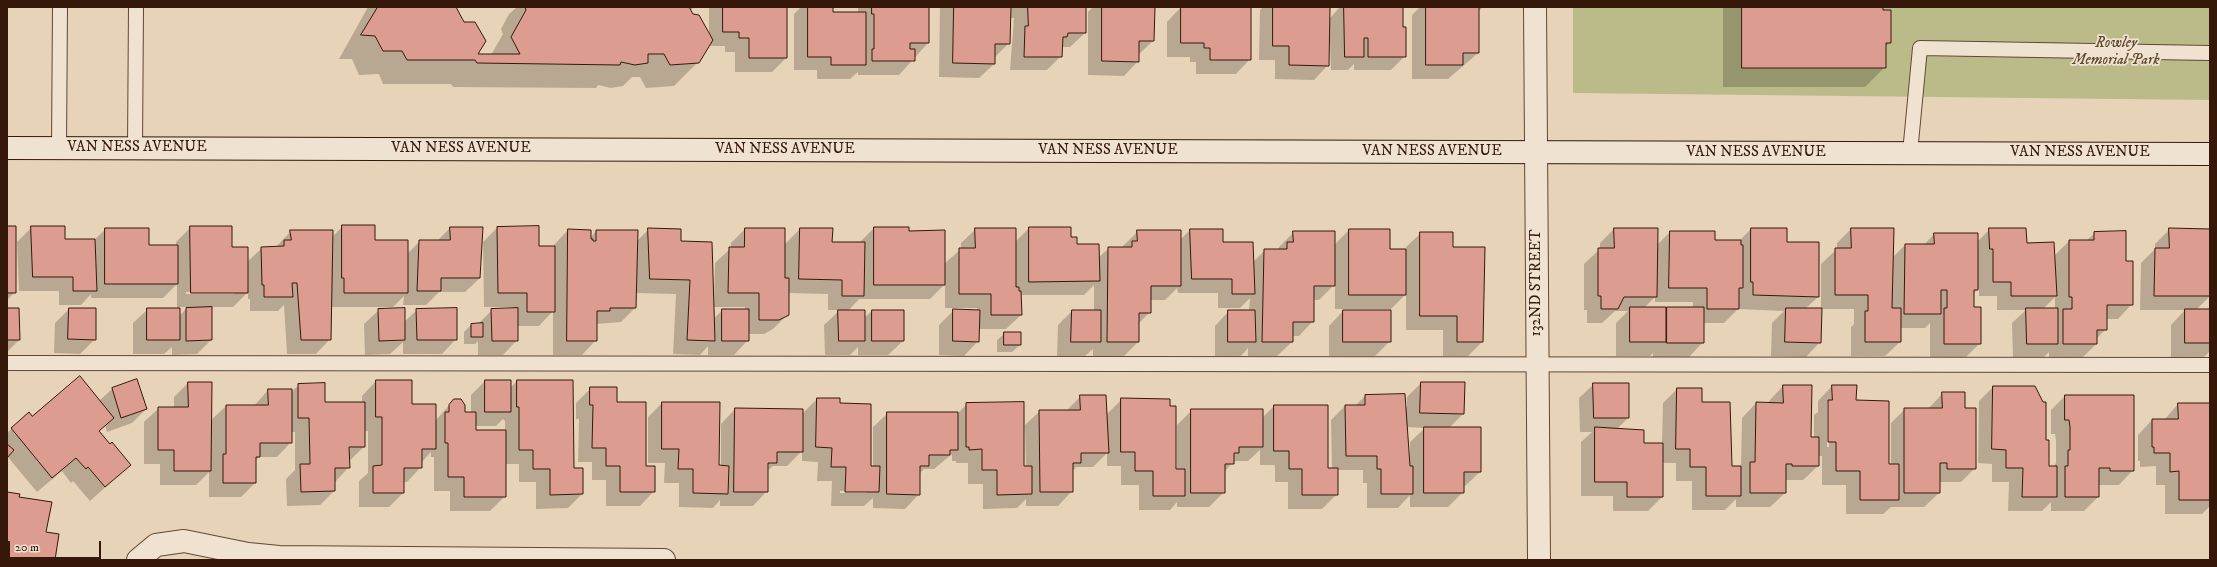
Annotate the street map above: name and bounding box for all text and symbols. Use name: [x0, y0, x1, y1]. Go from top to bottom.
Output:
park label: Rowley Memorial Park: [2072, 35, 2160, 70]
street label: VAN NESS AVENUE: [67, 139, 207, 157]
street label: VAN NESS AVENUE: [391, 140, 531, 158]
street label: VAN NESS AVENUE: [715, 141, 855, 159]
street label: VAN NESS AVENUE: [1038, 142, 1178, 160]
street label: VAN NESS AVENUE: [1362, 143, 1502, 161]
street label: VAN NESS AVENUE: [1686, 144, 1826, 162]
street label: VAN NESS AVENUE: [2010, 144, 2150, 162]
street label: 132ND STREET: [1528, 230, 1546, 336]
scale bar: [10, 533, 103, 559]
text: 20 m: [15, 540, 39, 555]

